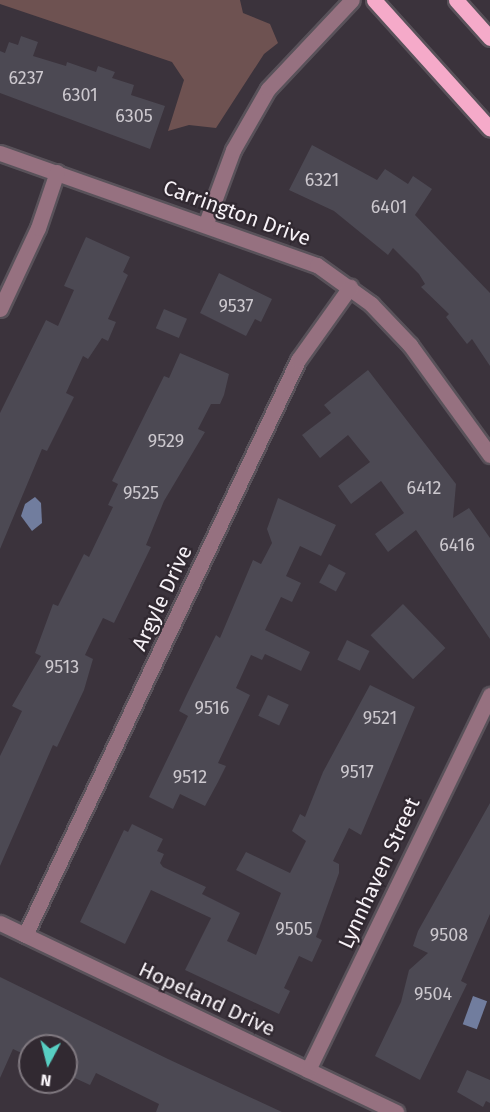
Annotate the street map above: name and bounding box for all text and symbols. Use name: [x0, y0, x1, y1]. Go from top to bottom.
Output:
house number: 6237: [8, 67, 44, 89]
house number: 6301: [62, 84, 98, 106]
house number: 6305: [115, 105, 153, 127]
house number: 6321: [305, 169, 339, 191]
street label: Carrington Drive: [160, 175, 314, 251]
house number: 6401: [371, 196, 407, 218]
house number: 9537: [218, 295, 254, 317]
house number: 9529: [148, 430, 184, 452]
house number: 6412: [407, 477, 441, 499]
house number: 9525: [123, 482, 159, 504]
house number: 6416: [439, 534, 475, 556]
street label: Argyle Drive: [127, 541, 197, 655]
house number: 9513: [45, 656, 79, 678]
house number: 9516: [195, 697, 229, 719]
house number: 9521: [363, 707, 397, 729]
house number: 9517: [340, 761, 374, 783]
house number: 9512: [173, 766, 207, 788]
street label: Lynnhaven Street: [333, 793, 425, 953]
house number: 9505: [275, 918, 313, 940]
house number: 9508: [430, 924, 468, 946]
street label: Hopeland Drive: [135, 956, 279, 1042]
house number: 9504: [414, 983, 452, 1005]
north arrow: [18, 1034, 78, 1094]
text: N: [40, 1070, 52, 1090]

